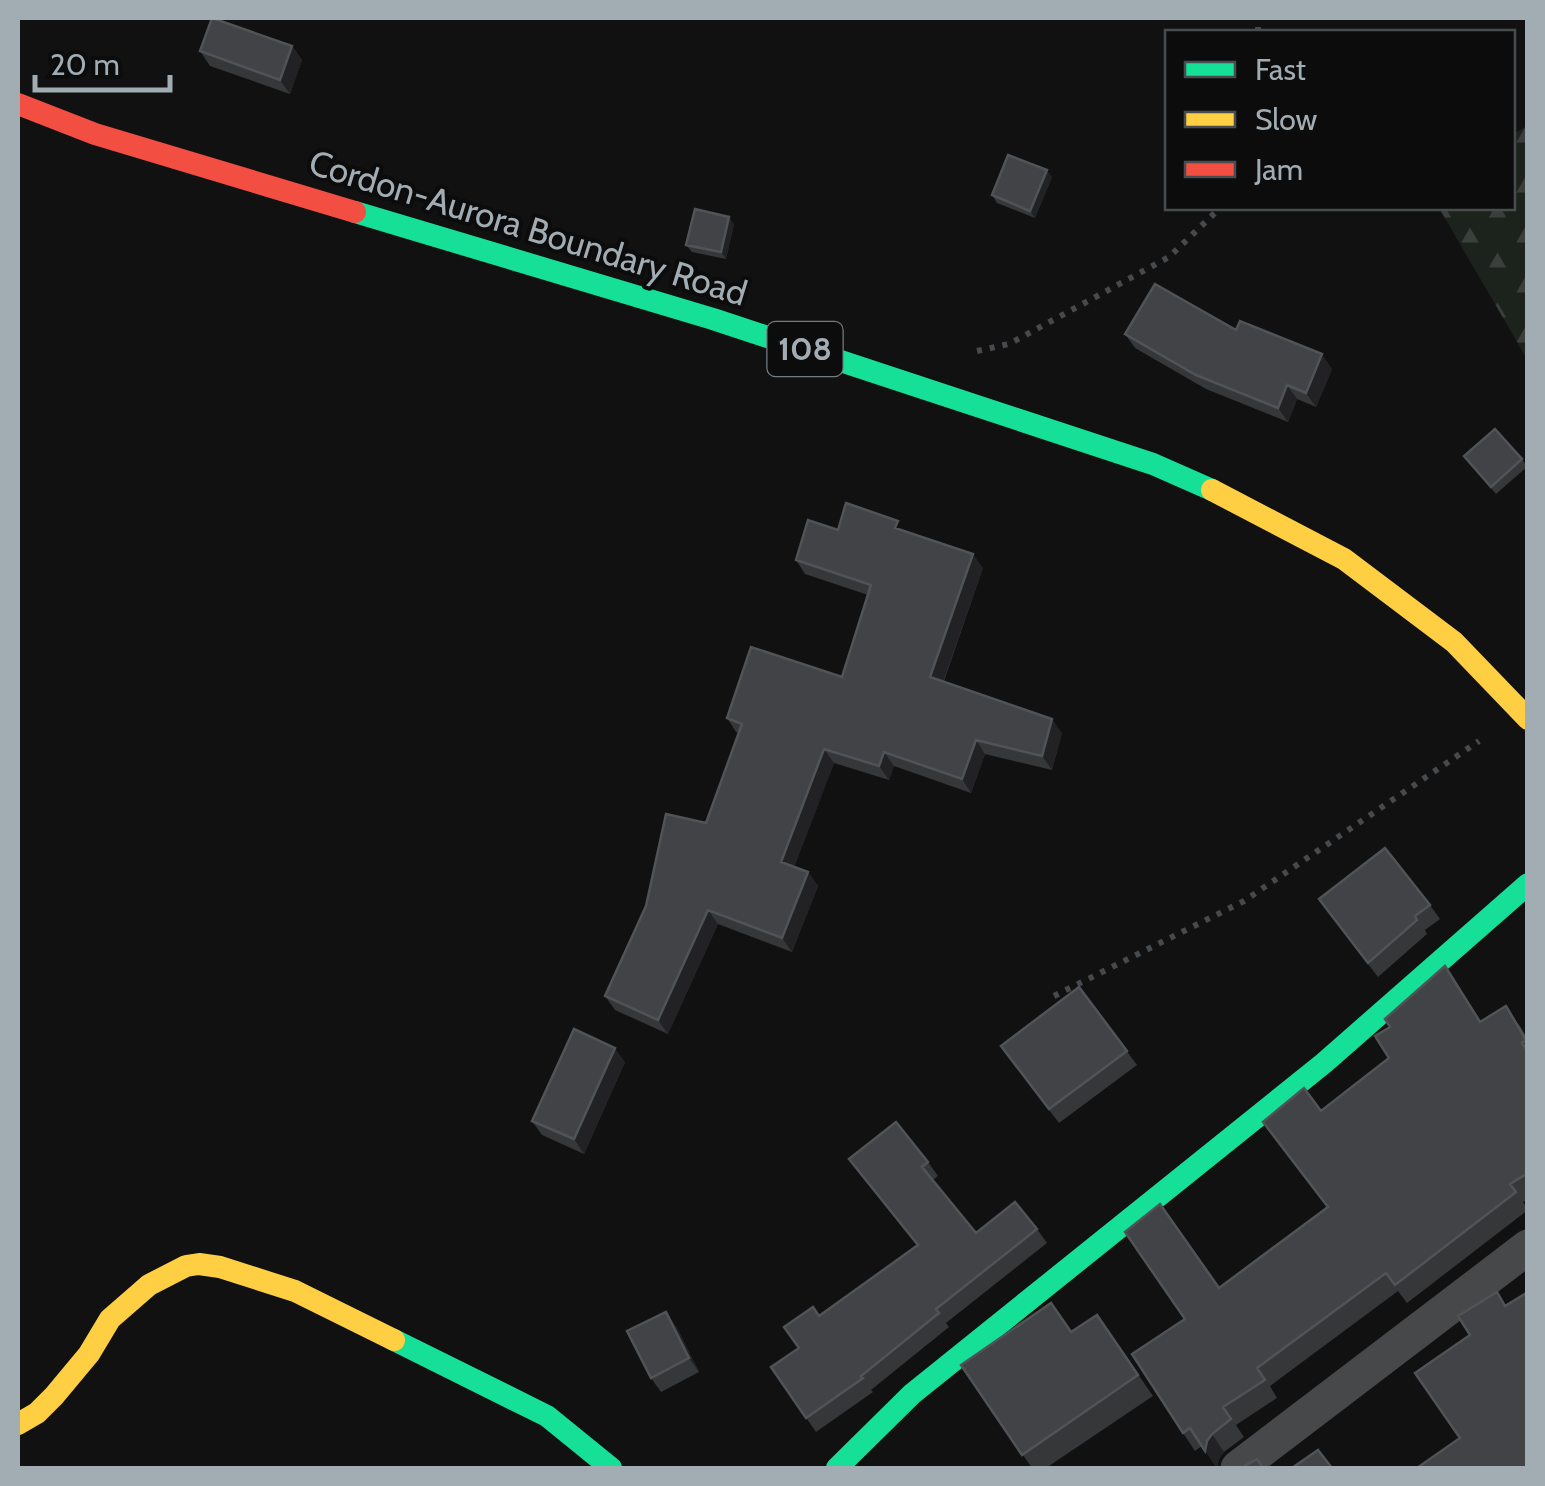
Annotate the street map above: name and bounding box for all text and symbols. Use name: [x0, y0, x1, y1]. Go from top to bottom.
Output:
scale bar: [35, 30, 170, 92]
legend: [1165, 30, 1515, 210]
text: 20 m: [50, 46, 120, 83]
text: Fast: [1255, 51, 1306, 88]
text: Slow: [1255, 101, 1318, 138]
street label: Cordon-Aurora Boundary Road: [304, 140, 752, 315]
text: Jam: [1254, 151, 1303, 188]
road number: 108: [768, 322, 842, 376]

